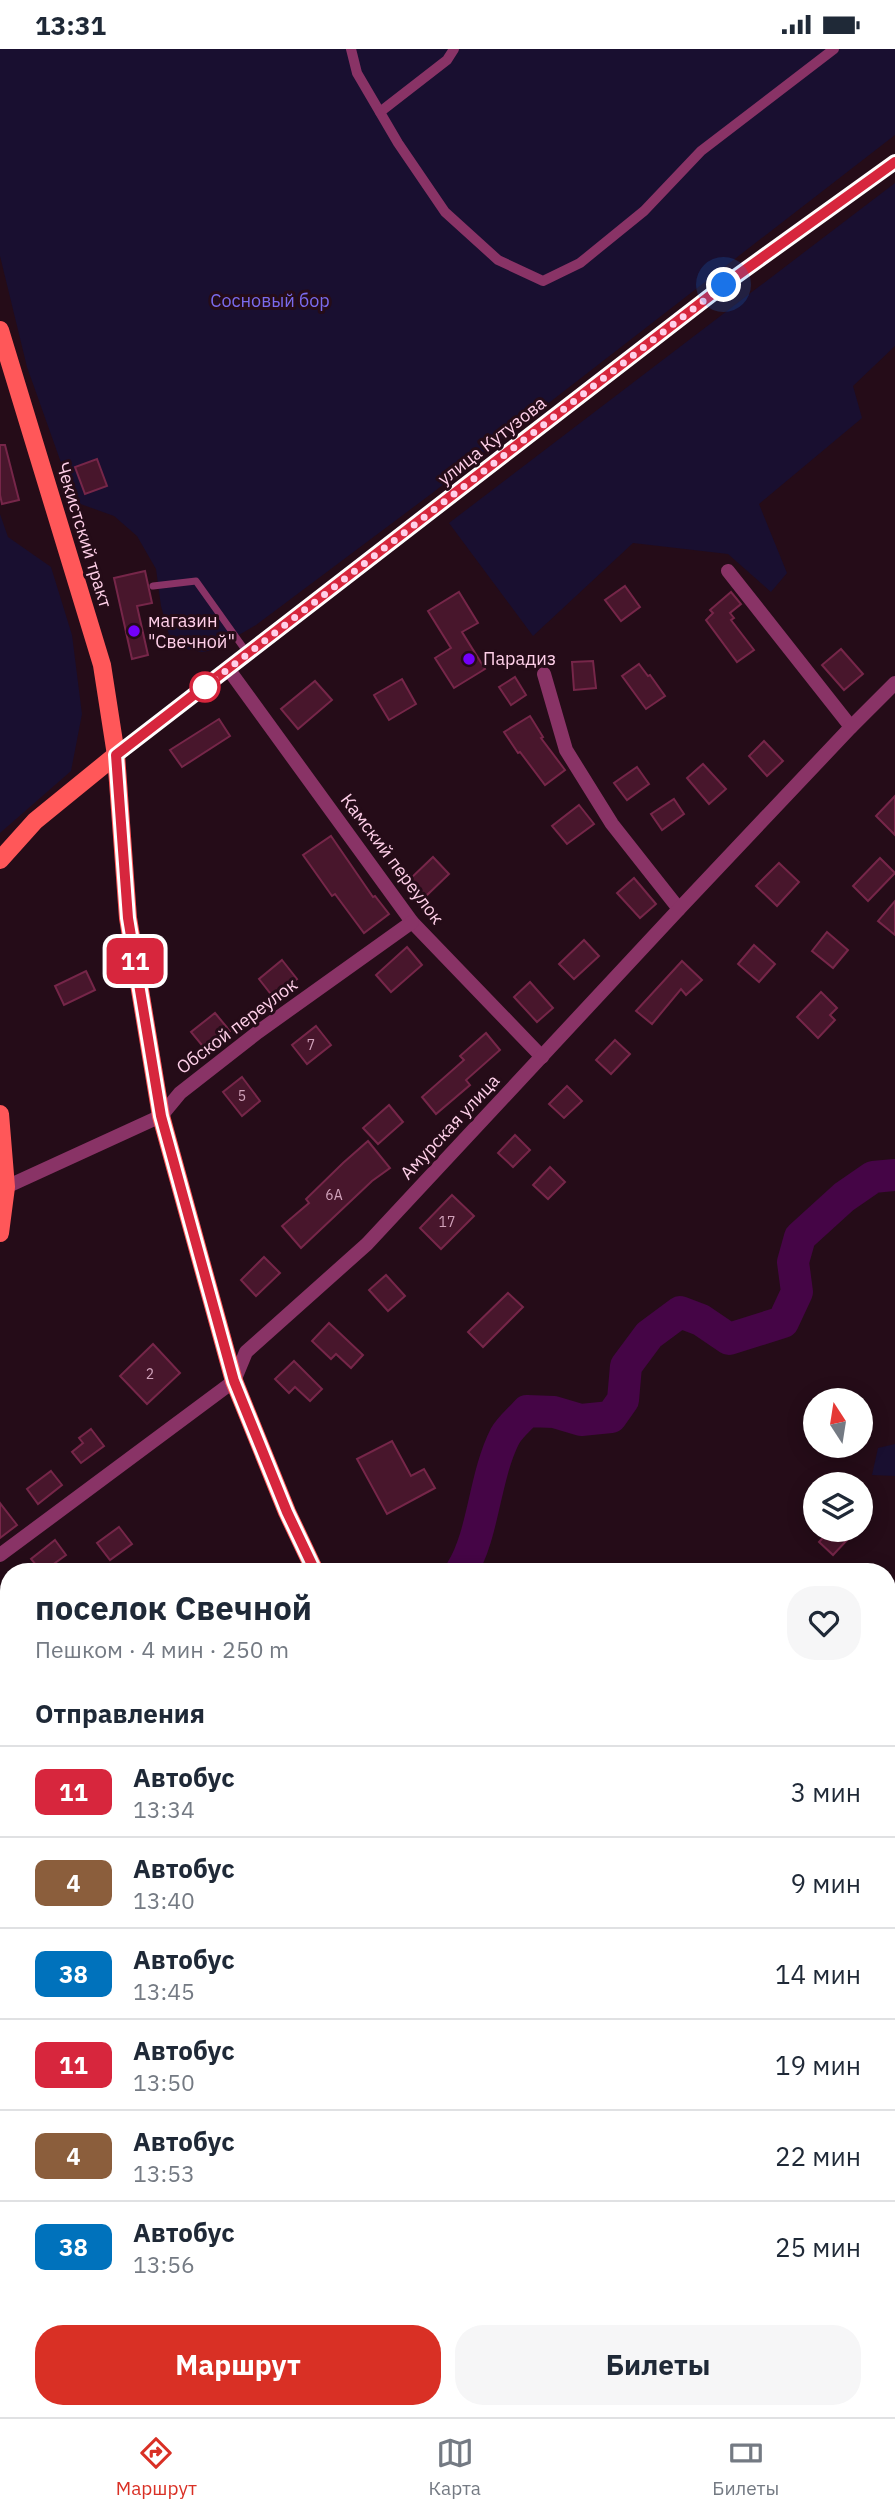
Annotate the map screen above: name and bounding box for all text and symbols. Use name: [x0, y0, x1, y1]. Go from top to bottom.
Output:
text: 13:31: [35, 8, 106, 42]
your location: [706, 267, 741, 302]
park label: Сосновый бор: [210, 289, 330, 312]
street label: улица Кутузова: [433, 391, 551, 490]
street label: Чекистский тракт: [51, 459, 118, 611]
place label: магазин "Свечной": [148, 609, 235, 653]
marker: магазин "Свечной": [126, 623, 142, 639]
place label: Парадиз: [483, 647, 556, 670]
marker: Парадиз: [461, 651, 477, 667]
unlabelled marker: [190, 672, 220, 702]
street label: Камский переулок: [336, 789, 449, 929]
line badge: 11: [104, 938, 166, 984]
text: 11: [121, 945, 149, 977]
street label: Обской переулок: [172, 973, 302, 1079]
house number: 7: [307, 1036, 315, 1054]
street label: Амурская улица: [395, 1069, 505, 1184]
house number: 5: [238, 1087, 246, 1105]
house number: 6А: [325, 1186, 343, 1204]
house number: 17: [439, 1213, 455, 1231]
house number: 2: [146, 1365, 154, 1383]
north arrow: [803, 1388, 873, 1458]
map controls: [803, 1388, 873, 1542]
button: layers: [803, 1472, 873, 1542]
text: поселок Свечной: [35, 1586, 312, 1629]
button: heart: [787, 1586, 861, 1660]
text: Пешком · 4 мин · 250 m: [35, 1634, 289, 1664]
text: Отправления: [35, 1696, 205, 1730]
text: Автобус: [133, 1760, 235, 1794]
text: 3 мин: [791, 1775, 861, 1809]
text: 11: [59, 1776, 88, 1808]
text: 13:34: [133, 1794, 195, 1824]
text: Автобус: [133, 1851, 235, 1885]
text: 9 мин: [791, 1866, 861, 1900]
text: 4: [66, 1867, 81, 1899]
text: 13:40: [133, 1885, 195, 1915]
text: Автобус: [133, 1942, 235, 1976]
text: 14 мин: [775, 1957, 861, 1991]
text: 38: [59, 1958, 88, 1990]
text: 13:45: [133, 1976, 195, 2006]
text: Автобус: [133, 2033, 235, 2067]
text: 19 мин: [775, 2048, 861, 2082]
text: 11: [59, 2049, 88, 2081]
text: 13:50: [133, 2067, 195, 2097]
text: Автобус: [133, 2124, 235, 2158]
text: 22 мин: [775, 2139, 861, 2173]
text: 4: [66, 2140, 81, 2172]
text: 13:53: [133, 2158, 195, 2188]
text: Автобус: [133, 2215, 235, 2249]
text: 25 мин: [775, 2230, 861, 2264]
text: 38: [59, 2231, 88, 2263]
text: 13:56: [133, 2249, 195, 2279]
button: Маршрут: [35, 2325, 441, 2405]
button: Билеты: [455, 2325, 861, 2405]
tab: Маршрут: [116, 2434, 197, 2500]
tab: Карта: [429, 2434, 481, 2500]
tab: Билеты: [712, 2434, 779, 2500]

